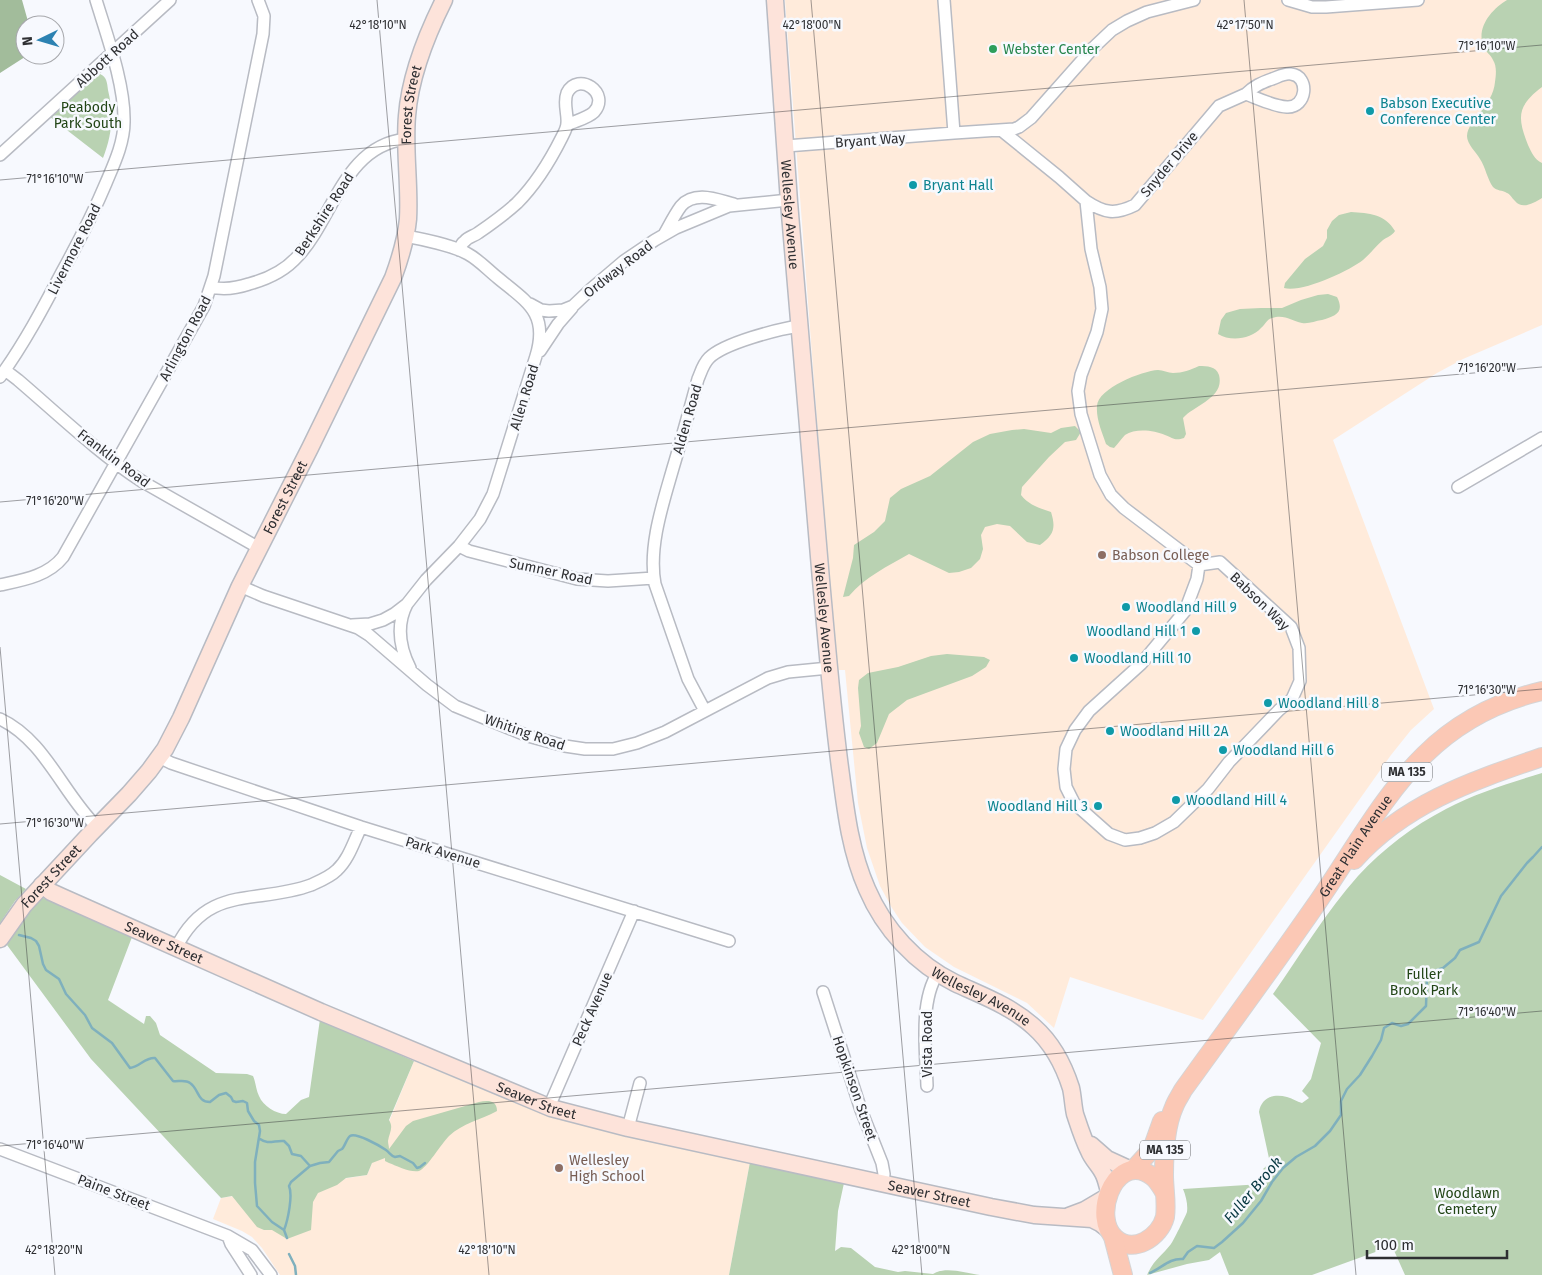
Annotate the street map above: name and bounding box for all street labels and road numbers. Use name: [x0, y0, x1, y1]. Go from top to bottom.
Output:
street label: Abbott Road: [72, 26, 142, 91]
street label: Forest Street: [398, 62, 426, 145]
street label: Snyder Drive: [1137, 128, 1202, 201]
street label: Bryant Way: [834, 130, 906, 151]
street label: Wellesley Avenue: [777, 159, 802, 270]
street label: Berkshire Road: [291, 169, 358, 259]
street label: Livermore Road: [44, 201, 105, 297]
street label: Ordway Road: [580, 237, 656, 302]
street label: Arlington Road: [156, 293, 215, 384]
street label: Allen Road: [506, 362, 543, 432]
street label: Alden Road: [669, 382, 706, 456]
street label: Franklin Road: [74, 426, 153, 491]
street label: Forest Street: [260, 457, 312, 537]
street label: Sumner Road: [508, 554, 594, 589]
street label: Wellesley Avenue: [811, 562, 837, 674]
street label: Babson Way: [1226, 569, 1293, 634]
street label: Whiting Road: [482, 711, 567, 754]
road number: MA 135: [1382, 762, 1432, 782]
street label: Great Plain Avenue: [1315, 792, 1396, 901]
street label: Park Avenue: [403, 833, 483, 872]
street label: Forest Street: [18, 841, 85, 912]
street label: Seaver Street: [122, 918, 206, 968]
street label: Wellesley Avenue: [928, 963, 1034, 1030]
street label: Peck Avenue: [569, 969, 616, 1049]
street label: Vista Road: [919, 1011, 936, 1077]
street label: Hopkinson Street: [829, 1033, 881, 1144]
street label: Seaver Street: [494, 1078, 579, 1123]
road number: MA 135: [1140, 1140, 1190, 1160]
street label: Paine Street: [75, 1171, 153, 1214]
street label: Seaver Street: [886, 1177, 973, 1212]

